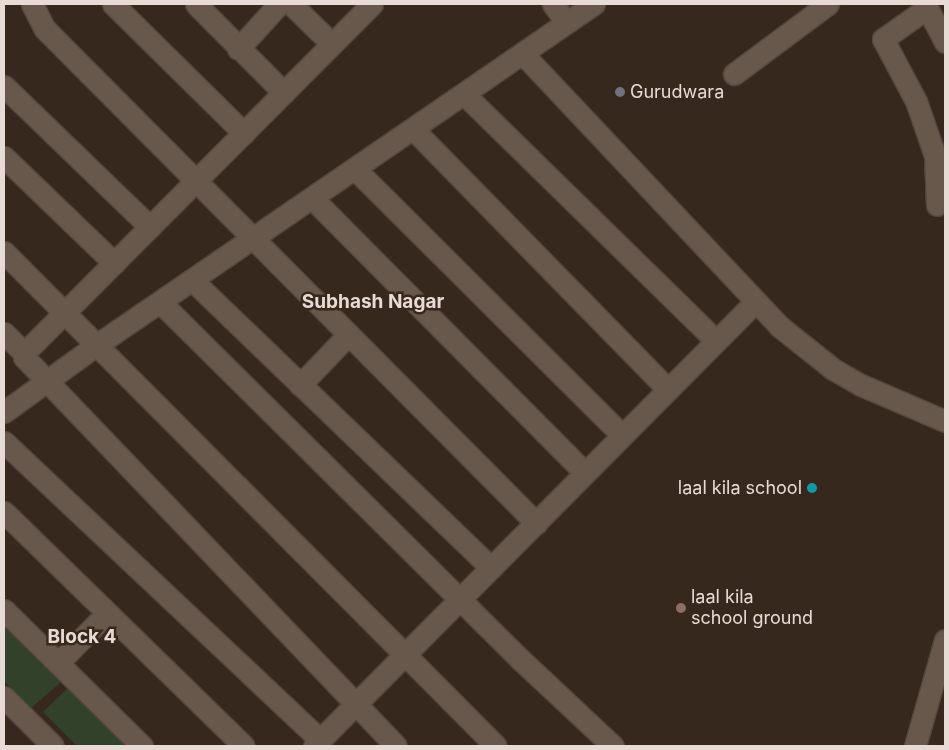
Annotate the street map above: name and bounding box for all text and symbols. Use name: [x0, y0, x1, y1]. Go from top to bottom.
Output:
place label: Gurudwara: [630, 81, 724, 103]
marker: Gurudwara: [614, 86, 626, 98]
district label: Subhash Nagar: [302, 291, 444, 313]
place label: laal kila school: [678, 477, 802, 499]
marker: laal kila school: [806, 482, 818, 494]
place label: laal kila school ground: [691, 587, 813, 630]
marker: laal kila school ground: [675, 602, 687, 614]
district label: Block 4: [48, 626, 116, 648]

